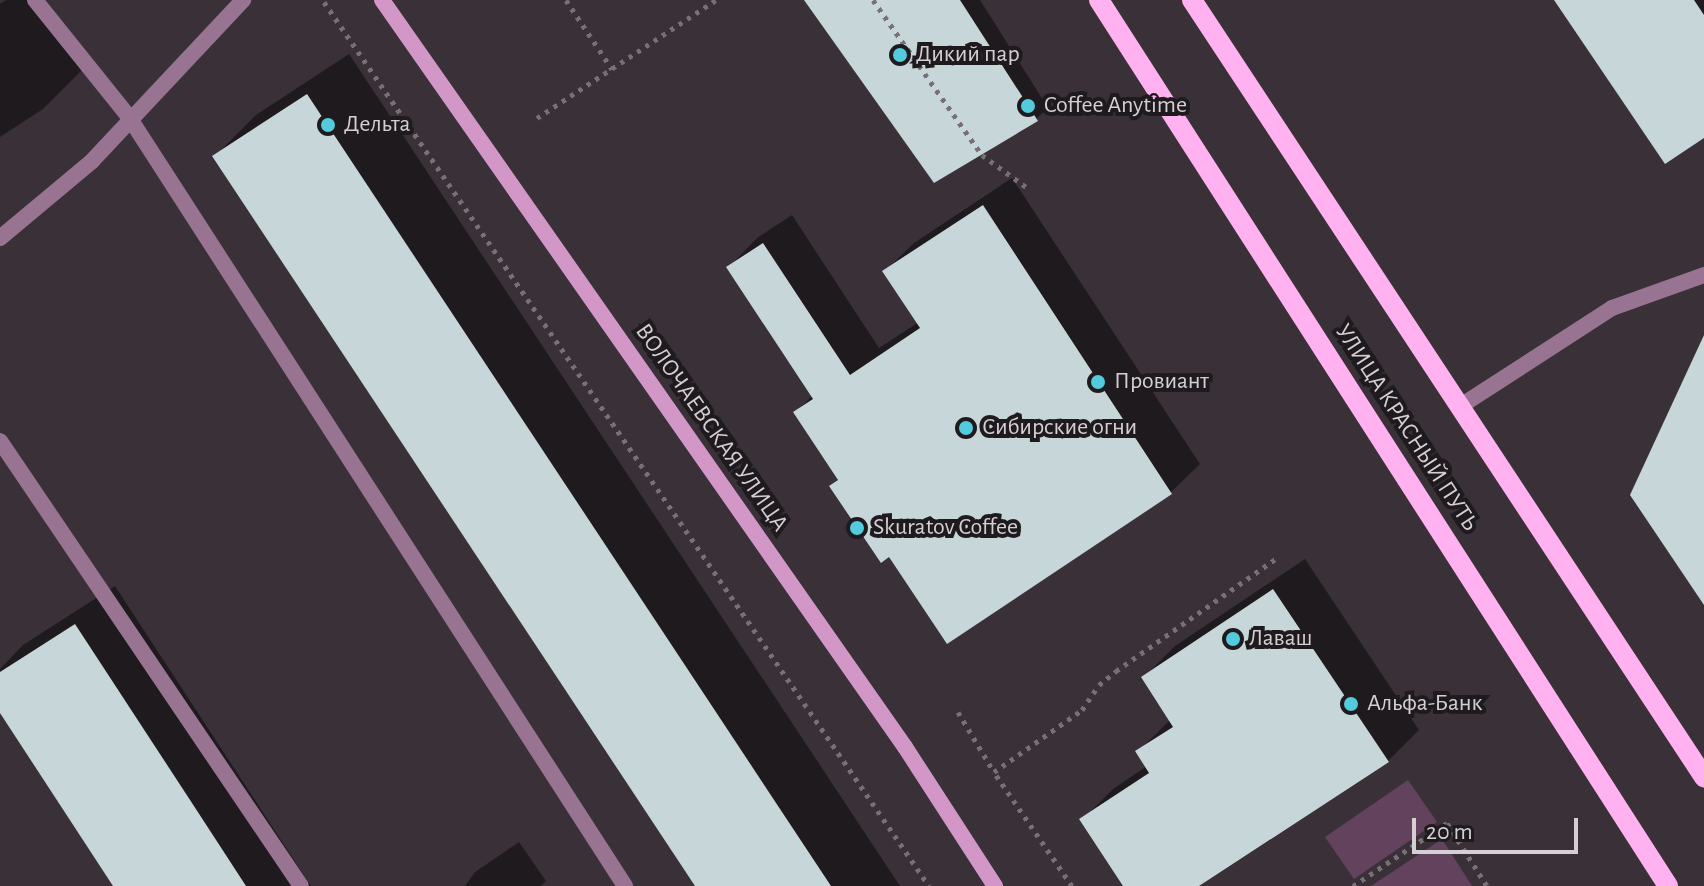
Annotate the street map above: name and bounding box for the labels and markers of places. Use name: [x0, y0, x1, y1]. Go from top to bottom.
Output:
place label: Дикий пар: [916, 41, 1020, 69]
marker: Дикий пар: [891, 46, 909, 64]
place label: Coffee Anytime: [1044, 92, 1187, 120]
marker: Coffee Anytime: [1019, 97, 1037, 115]
place label: Дельта: [344, 111, 411, 139]
marker: Дельта: [319, 116, 337, 134]
place label: Провиант: [1114, 368, 1209, 396]
marker: Провиант: [1089, 373, 1107, 391]
place label: Сибирские огни: [982, 414, 1137, 442]
marker: Сибирские огни: [957, 419, 975, 437]
place label: Skuratov Coffee: [873, 514, 1018, 542]
marker: Skuratov Coffee: [848, 519, 866, 537]
place label: Лаваш: [1249, 625, 1312, 653]
marker: Лаваш: [1224, 630, 1242, 648]
place label: Альфа-Банк: [1367, 690, 1482, 718]
marker: Альфа-Банк: [1342, 695, 1360, 713]

